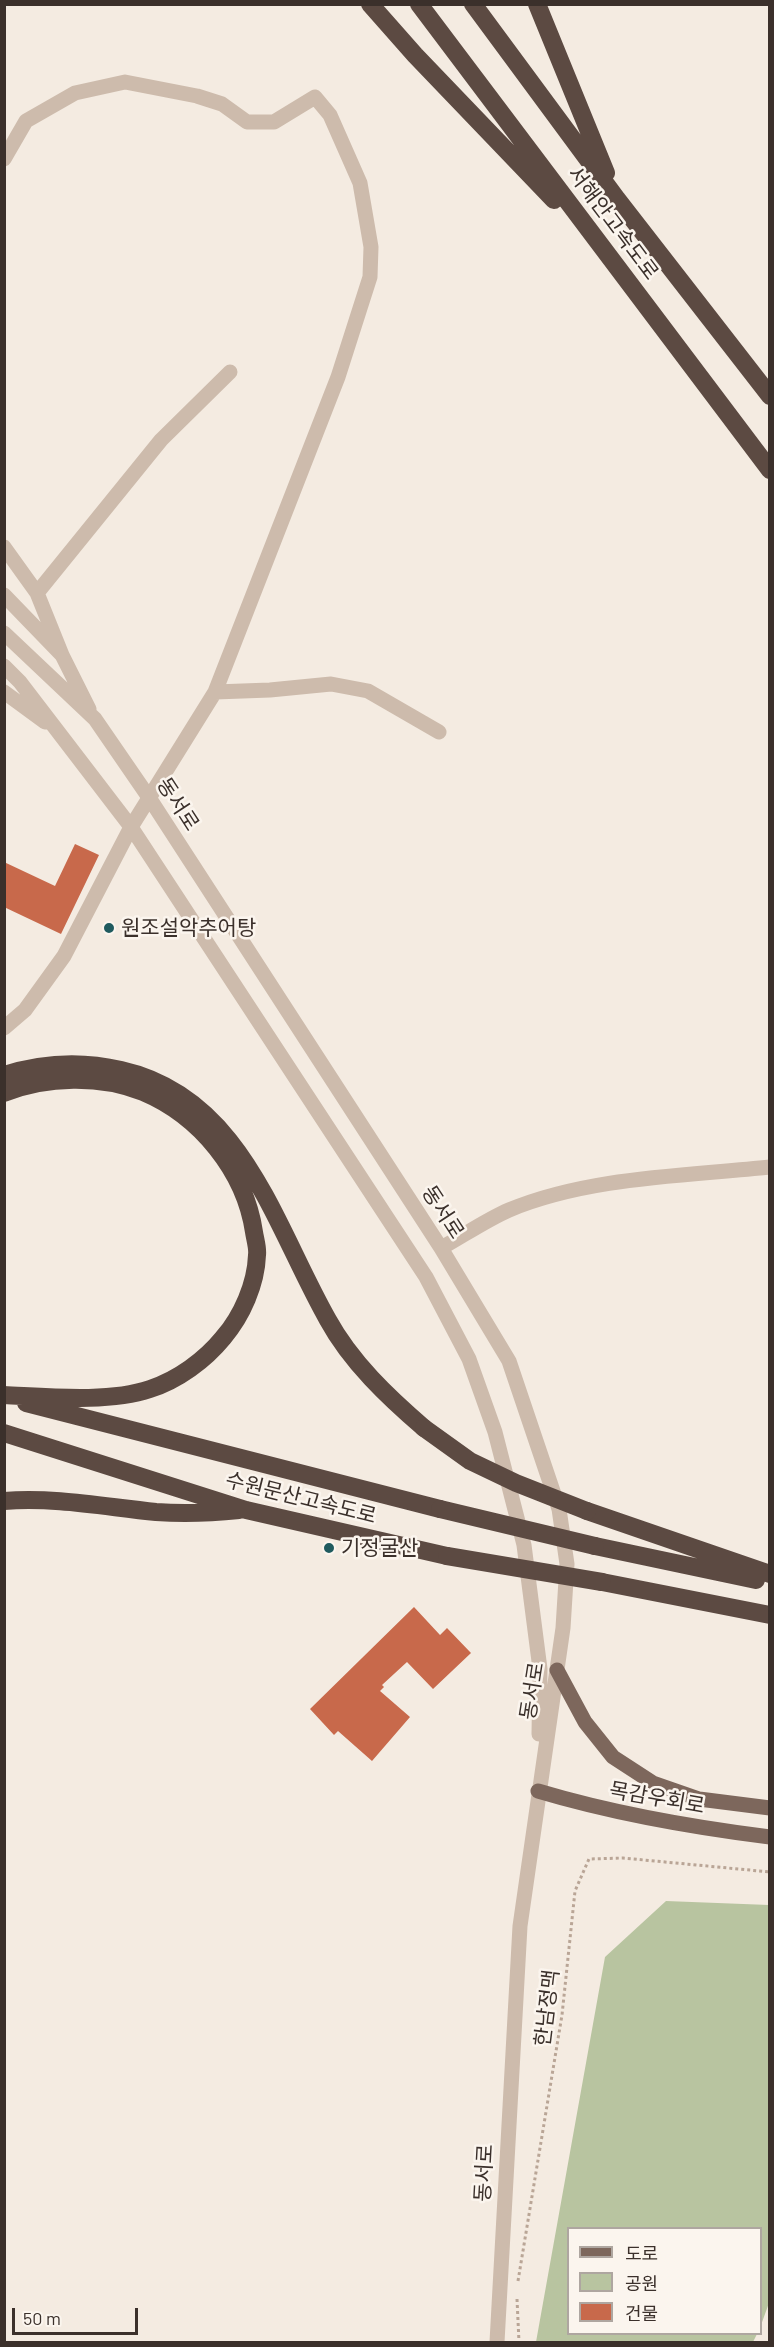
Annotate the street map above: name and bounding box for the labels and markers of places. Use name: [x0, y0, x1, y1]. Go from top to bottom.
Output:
place label: 원조설악추어탕: [121, 915, 256, 941]
marker: 원조설악추어탕: [102, 921, 116, 935]
place label: 기정굴산: [341, 1535, 418, 1561]
marker: 기정굴산: [322, 1541, 336, 1555]

